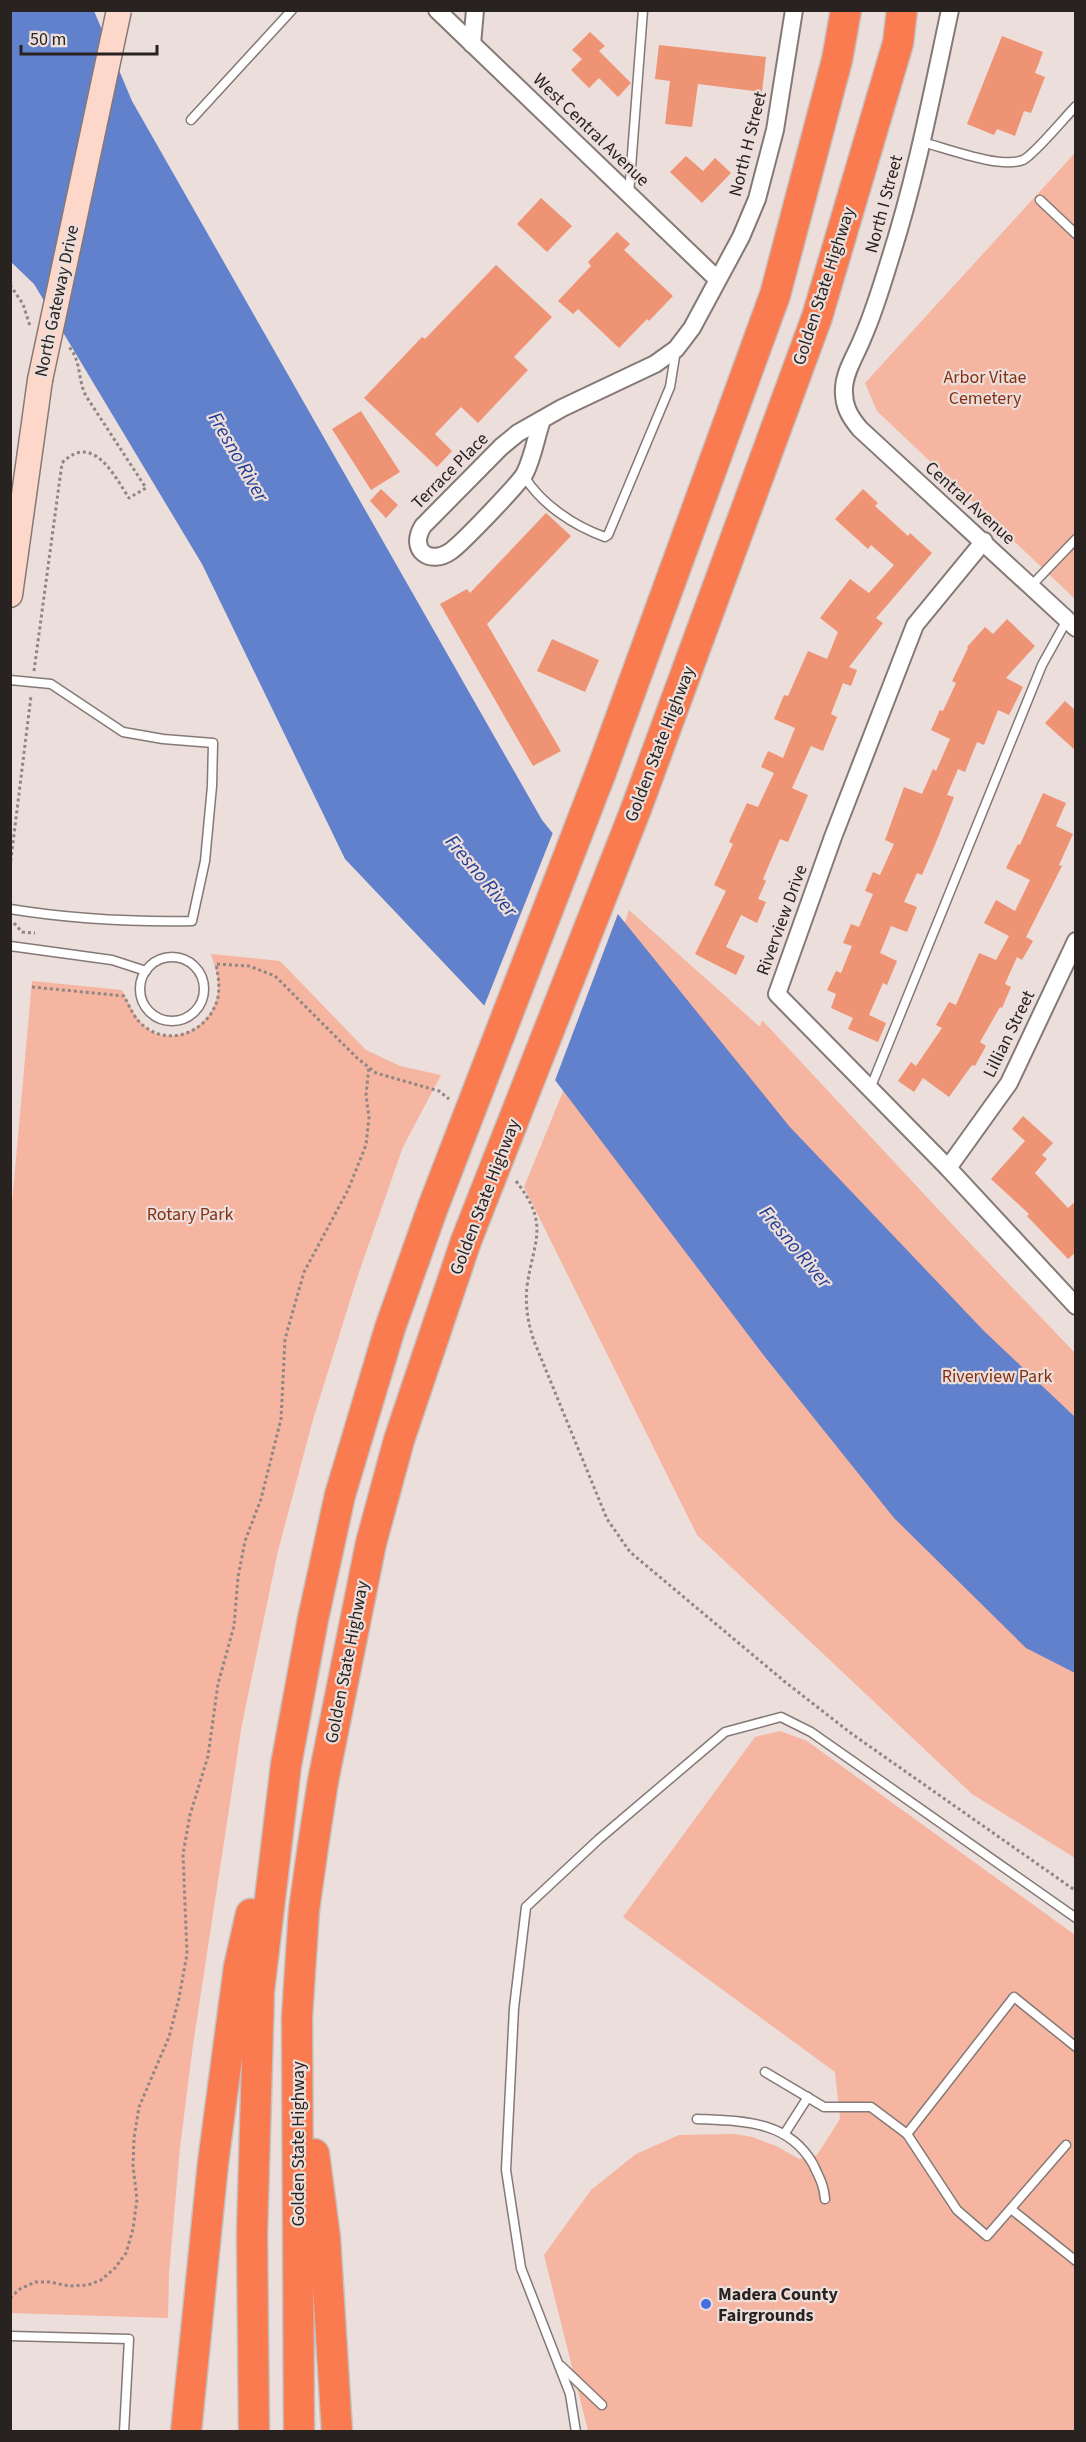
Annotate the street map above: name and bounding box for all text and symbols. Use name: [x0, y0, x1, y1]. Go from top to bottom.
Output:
scale bar: [21, 18, 158, 56]
text: 50 m: [30, 27, 66, 52]
street label: West Central Avenue: [527, 68, 655, 192]
street label: North H Street: [723, 89, 773, 199]
street label: North I Street: [859, 152, 909, 256]
street label: Golden State Highway: [787, 203, 862, 368]
street label: North Gateway Drive: [29, 223, 85, 379]
park label: Arbor Vitae Cemetery: [944, 365, 1027, 411]
water label: Fresno River: [201, 407, 276, 508]
street label: Terrace Place: [406, 427, 494, 515]
street label: Central Avenue: [919, 456, 1021, 550]
street label: Golden State Highway: [619, 662, 701, 826]
water label: Fresno River: [438, 829, 524, 924]
street label: Riverview Drive: [750, 861, 814, 979]
street label: Lillian Street: [977, 986, 1041, 1082]
street label: Golden State Highway: [444, 1115, 526, 1279]
water label: Fresno River: [752, 1200, 838, 1295]
park label: Rotary Park: [147, 1202, 233, 1227]
park label: Riverview Park: [942, 1364, 1052, 1389]
street label: Golden State Highway: [319, 1578, 375, 1745]
street label: Golden State Highway: [286, 2061, 311, 2227]
place label: Madera County Fairgrounds: [718, 2282, 838, 2328]
marker: Madera County Fairgrounds: [699, 2297, 713, 2311]

